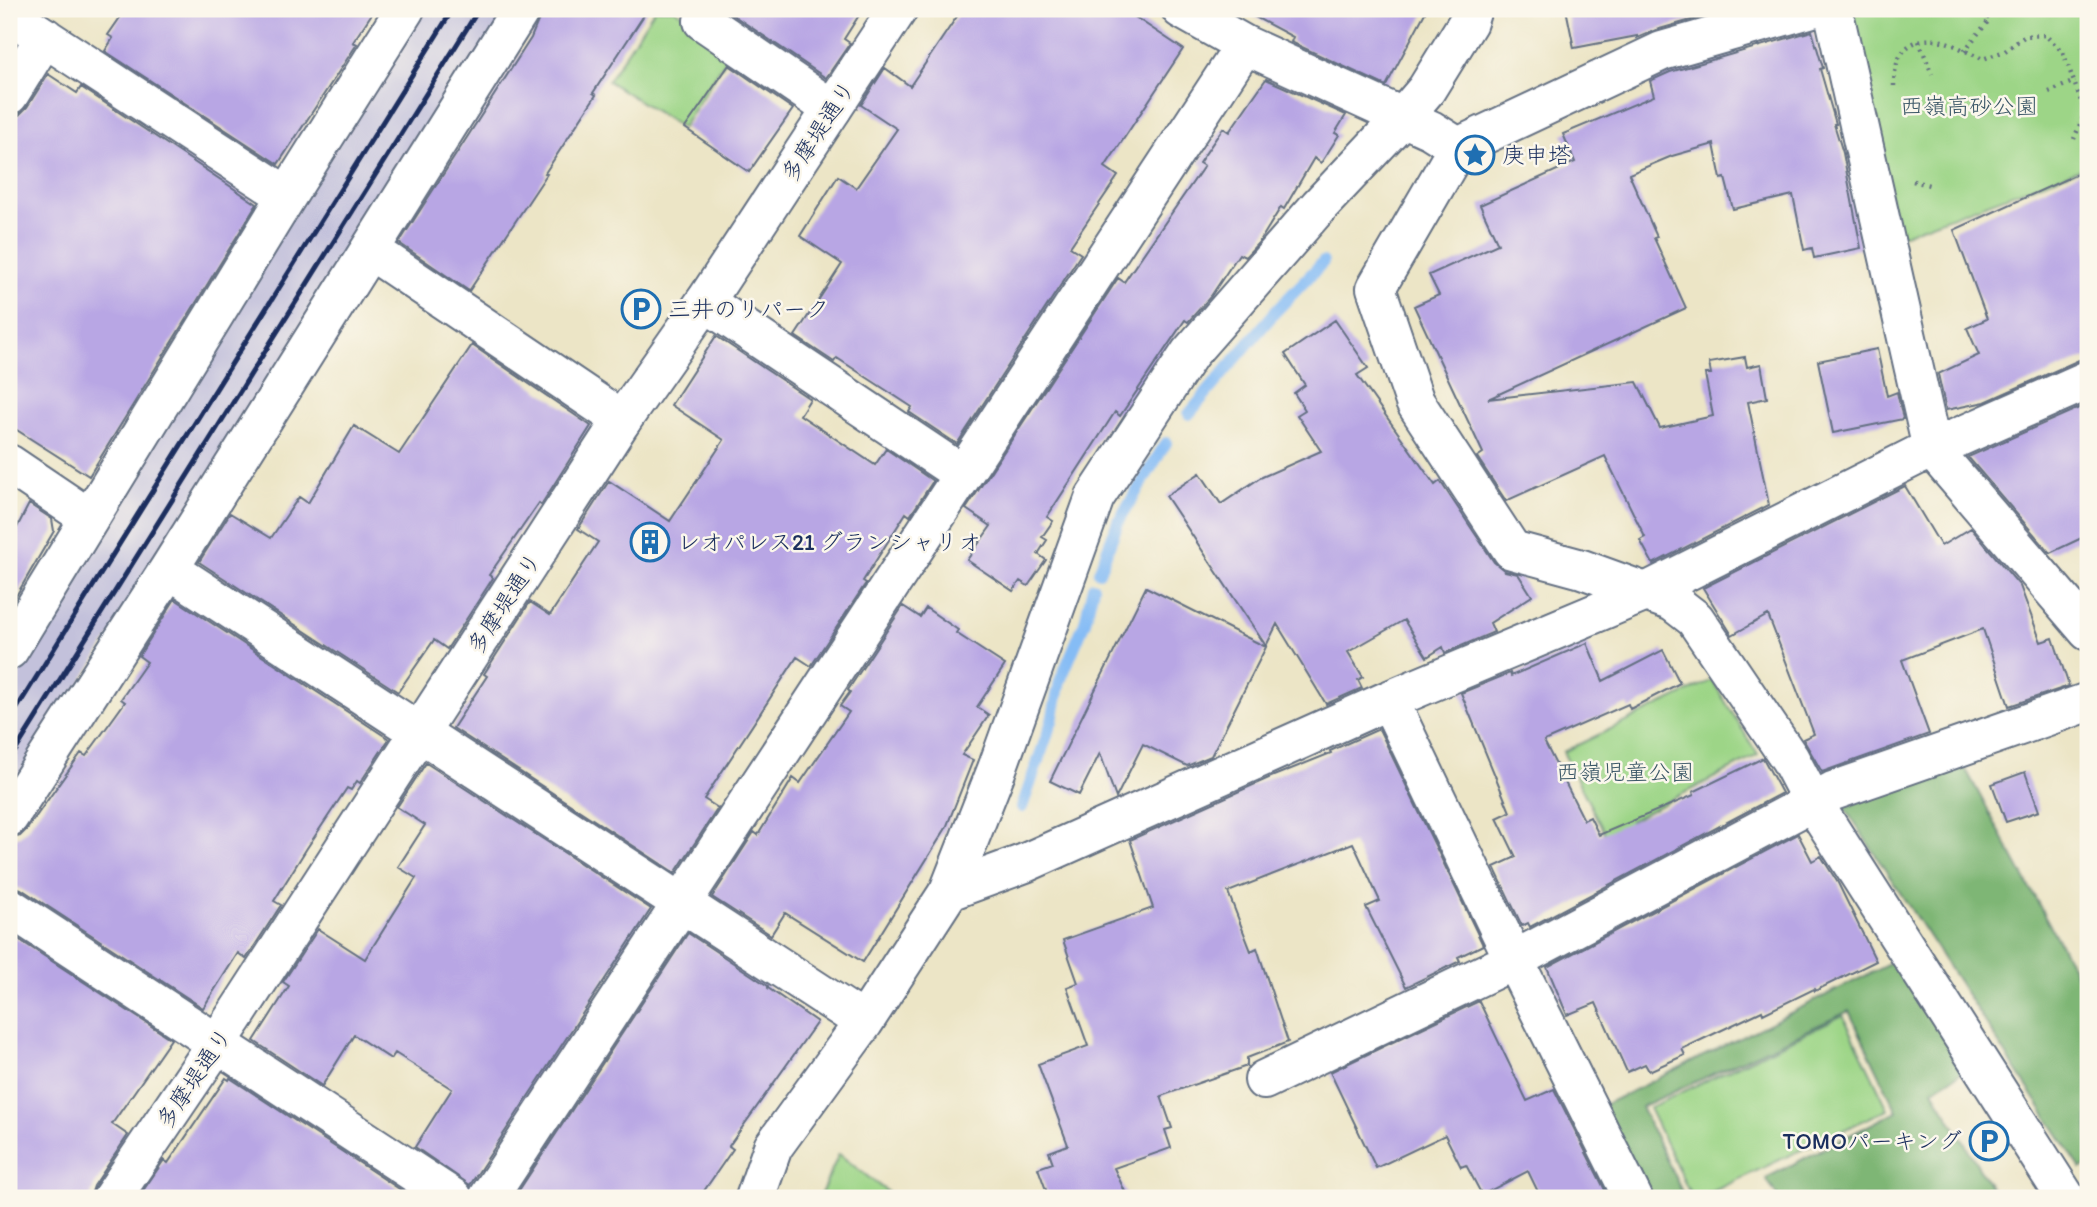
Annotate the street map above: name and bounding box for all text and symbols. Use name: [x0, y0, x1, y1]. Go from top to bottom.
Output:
street label: 多摩堤通り: [775, 75, 861, 187]
park label: 西嶺高砂公園: [1900, 92, 2038, 120]
place icon: 庚申塔: [1454, 134, 1496, 176]
place label: 庚申塔: [1502, 141, 1571, 169]
parking icon: 三井のリパーク: [620, 288, 662, 330]
place label: 三井のリパーク: [668, 295, 829, 323]
building icon: レオパレス21 グランシャリオ: [629, 521, 671, 563]
place label: レオパレス21 グランシャリオ: [677, 528, 981, 556]
street label: 多摩堤通り: [461, 547, 547, 659]
park label: 西嶺児童公園: [1556, 758, 1694, 786]
street label: 多摩堤通り: [150, 1023, 238, 1133]
parking icon: TOMOパーキング: [1968, 1120, 2010, 1162]
place label: TOMOパーキング: [1782, 1127, 1962, 1155]

